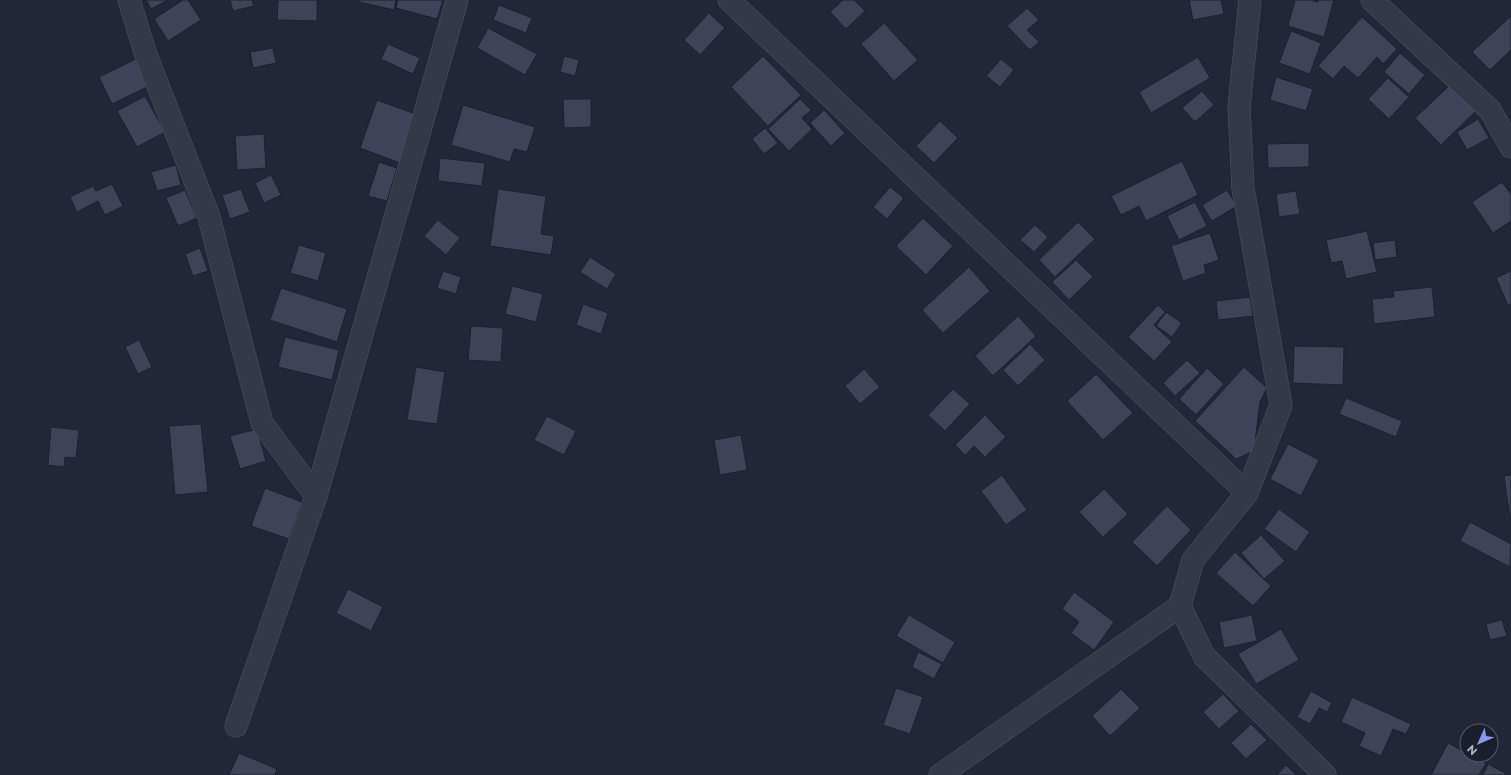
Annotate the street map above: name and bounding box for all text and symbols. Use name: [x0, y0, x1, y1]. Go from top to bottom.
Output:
north arrow: [1459, 723, 1499, 763]
text: N: [1464, 742, 1480, 758]

